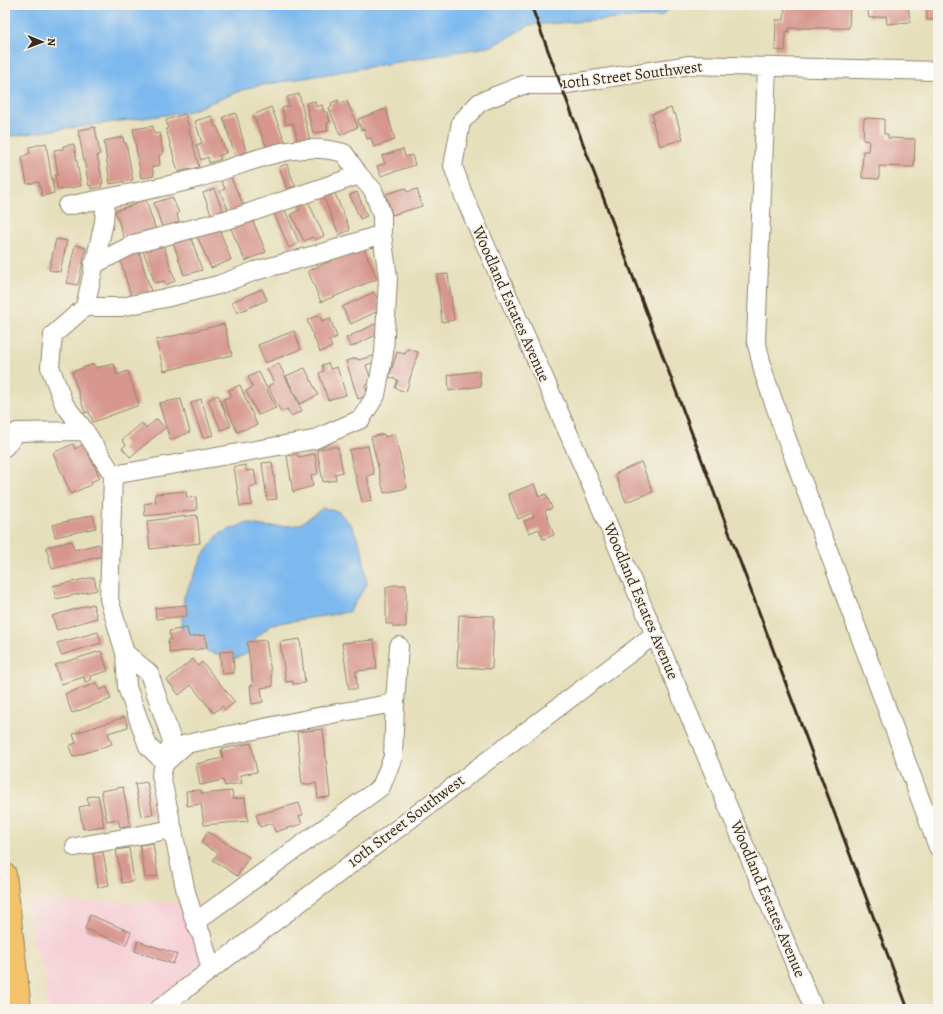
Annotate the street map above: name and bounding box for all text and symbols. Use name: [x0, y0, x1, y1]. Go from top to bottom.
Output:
north arrow: [22, 22, 62, 62]
text: N: [44, 38, 59, 46]
street label: 10th Street Southwest: [560, 55, 704, 95]
street label: Woodland Estates Avenue: [466, 222, 555, 385]
street label: Woodland Estates Avenue: [598, 518, 684, 683]
street label: 10th Street Southwest: [343, 770, 469, 872]
street label: Woodland Estates Avenue: [725, 816, 811, 981]

